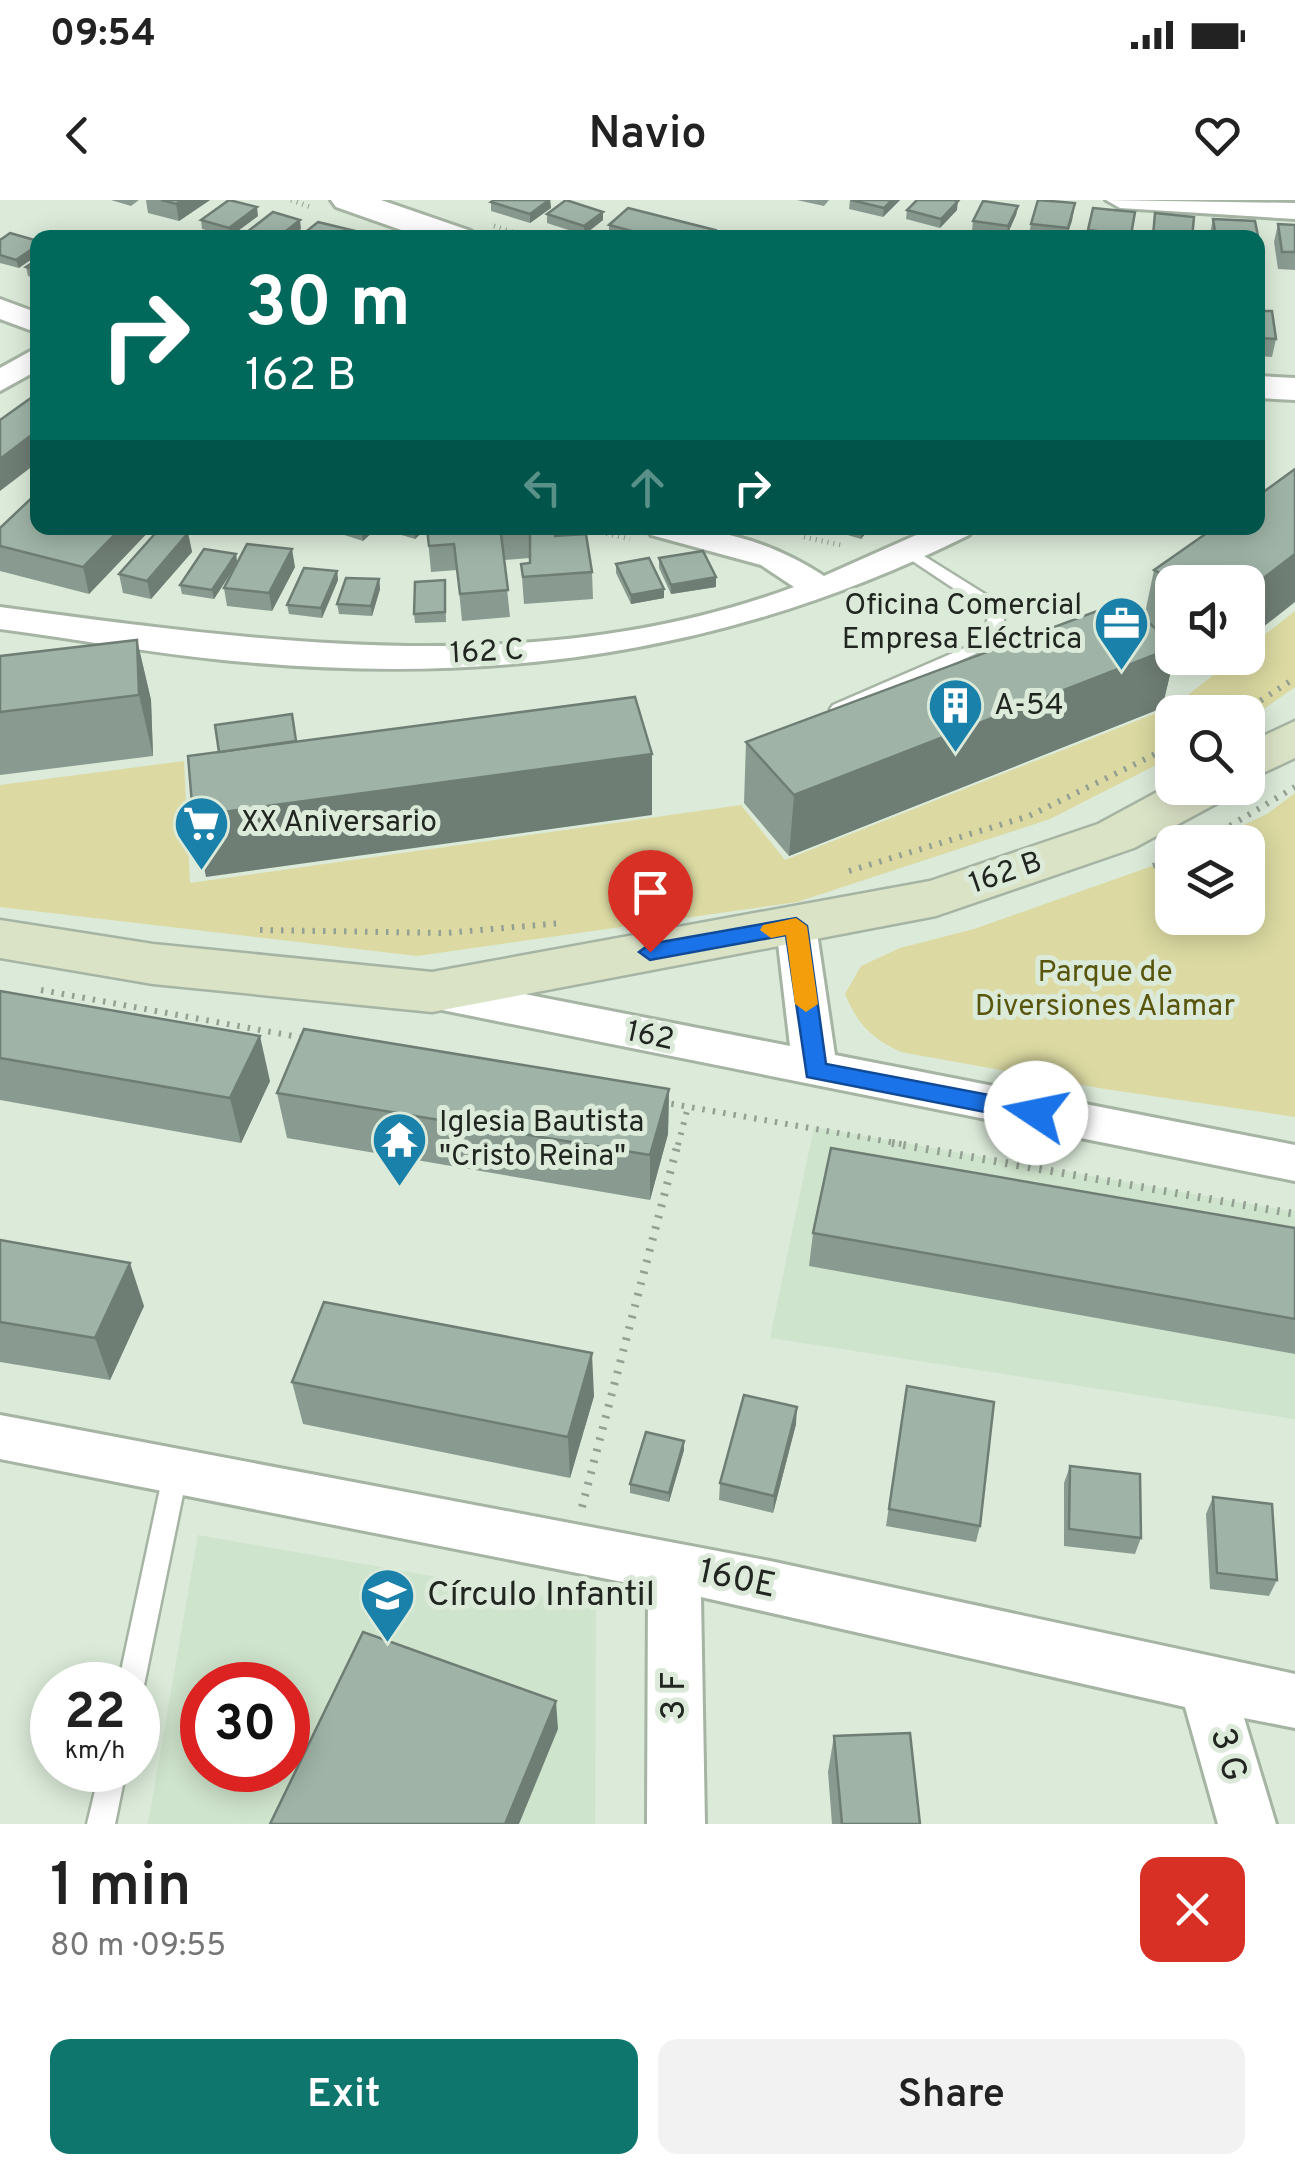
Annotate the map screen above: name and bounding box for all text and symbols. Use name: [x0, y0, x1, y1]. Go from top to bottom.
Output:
text: 09:54: [50, 11, 156, 60]
text: Navio: [588, 107, 707, 164]
icon: back: [50, 108, 105, 163]
icon: heart: [1190, 108, 1245, 163]
text: 30 m: [245, 262, 411, 351]
icon: right: [80, 270, 210, 400]
text: 162 B: [245, 349, 356, 406]
icon: left: [515, 460, 570, 515]
icon: ahead: [620, 460, 675, 515]
icon: right: [725, 460, 780, 515]
map controls: [1155, 565, 1265, 935]
button: sound: [1155, 565, 1265, 675]
place label: Oficina Comercial Empresa Eléctrica: [842, 588, 1082, 659]
office icon: Oficina Comercial Empresa Eléctrica: [1091, 593, 1151, 672]
street label: 162 C: [449, 633, 525, 673]
building icon: A-54: [925, 676, 985, 755]
place label: A-54: [994, 688, 1064, 725]
button: search: [1155, 695, 1265, 805]
supermarket icon: XX Aniversario: [172, 793, 232, 872]
place label: XX Aniversario: [241, 805, 437, 842]
button: layers: [1155, 825, 1265, 935]
street label: 162 B: [965, 844, 1047, 904]
pin: [608, 850, 693, 953]
icon: arrive: [623, 865, 678, 920]
park label: Parque de Diversiones Alamar: [975, 955, 1235, 1026]
street label: 162: [623, 1014, 677, 1060]
position arrow: [984, 1061, 1088, 1165]
place label: Iglesia Bautista "Cristo Reina": [439, 1105, 644, 1176]
temple icon: Iglesia Bautista "Cristo Reina": [370, 1110, 430, 1189]
street label: 160E: [695, 1550, 779, 1610]
school or university icon: Círculo Infantil: [358, 1566, 418, 1645]
place label: Círculo Infantil: [427, 1574, 655, 1618]
speed limit sign: 30: [180, 1662, 310, 1792]
street label: 3 F: [653, 1672, 697, 1720]
text: 22: [64, 1683, 126, 1746]
street label: 3 G: [1198, 1723, 1256, 1787]
text: km/h: [65, 1736, 125, 1768]
text: 1 min: [50, 1851, 191, 1927]
button: close: [1140, 1857, 1245, 1962]
text: 80 m · 09:55: [50, 1927, 226, 1967]
button: Exit: [50, 2039, 638, 2154]
button: Share: [658, 2039, 1245, 2154]

